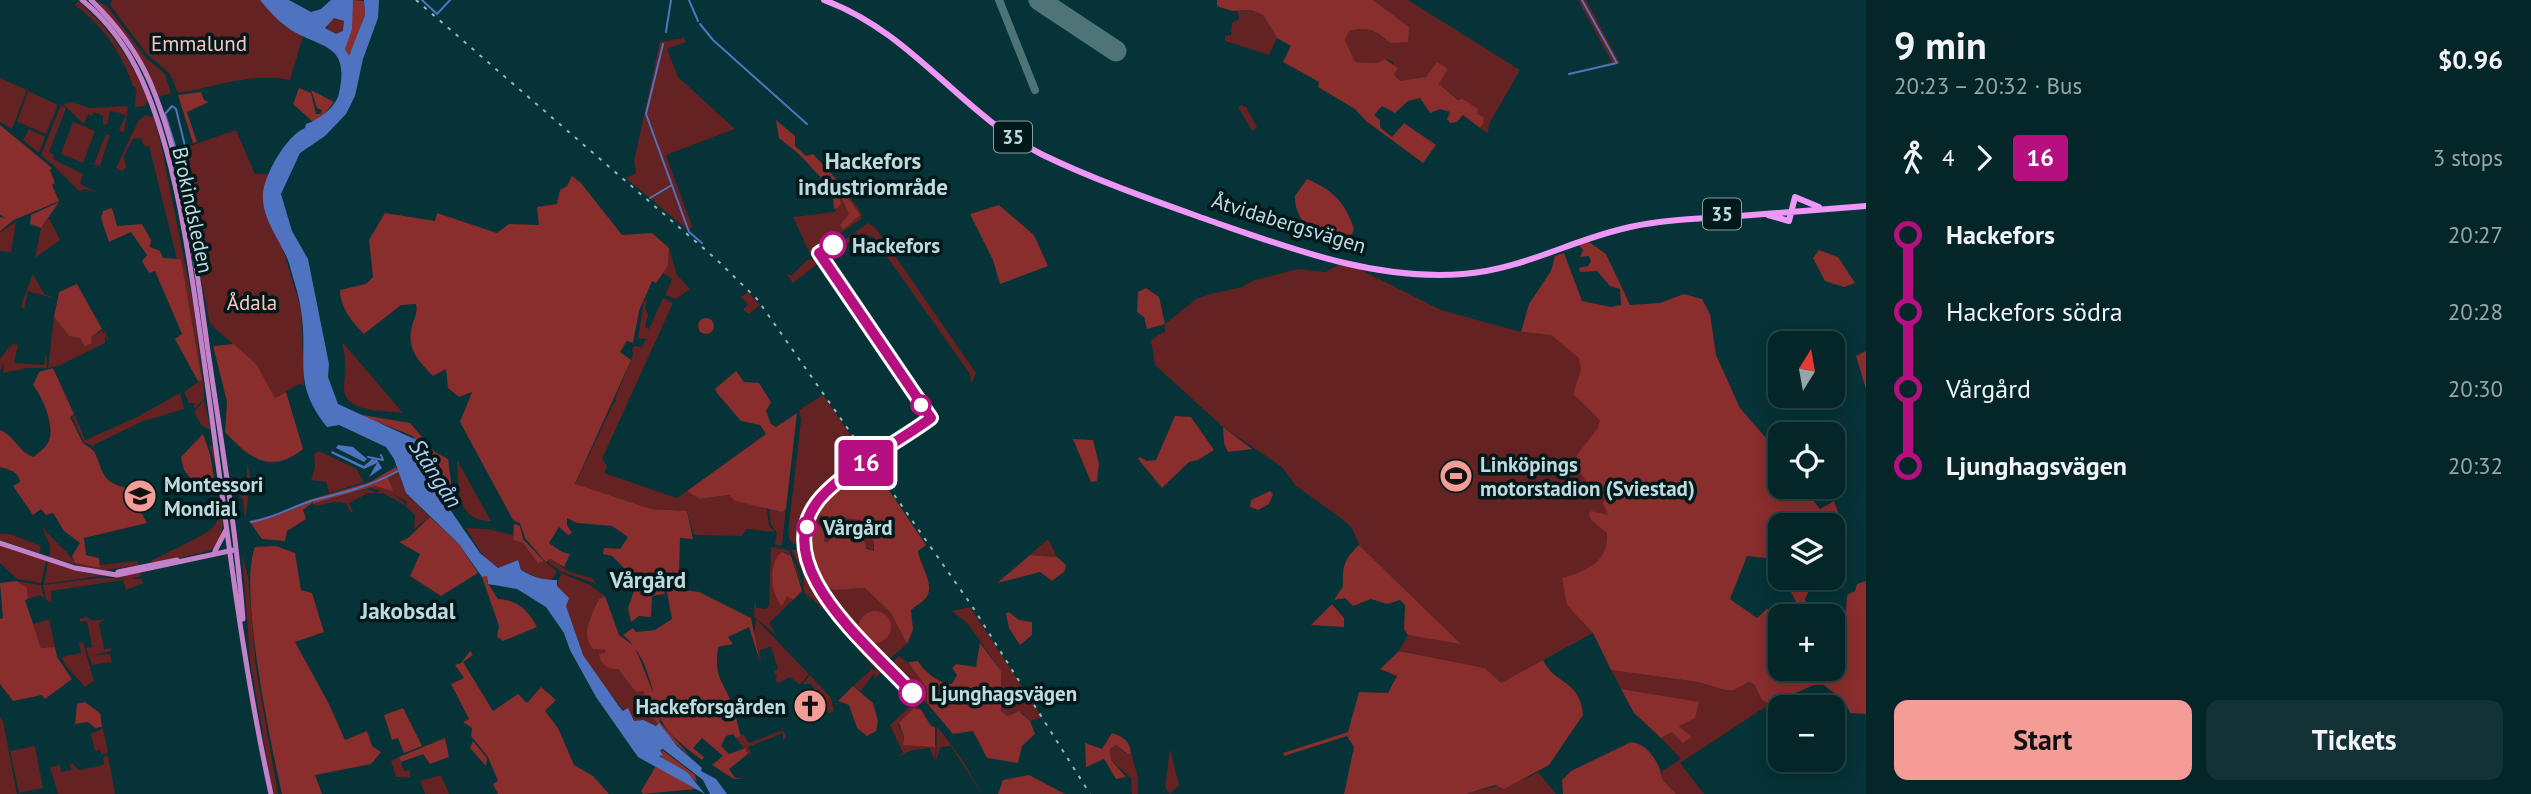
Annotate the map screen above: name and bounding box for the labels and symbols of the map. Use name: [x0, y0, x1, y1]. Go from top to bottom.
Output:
park label: Emmalund: [151, 30, 247, 57]
road number: 35: [994, 122, 1032, 153]
street label: Brokindsleden: [166, 144, 220, 276]
district label: Hackefors industriområde: [798, 146, 948, 201]
street label: Åtvidabergsvägen: [1209, 187, 1369, 259]
road number: 35: [1703, 198, 1741, 230]
marker: Hackefors: [820, 232, 846, 258]
place label: Hackefors: [852, 232, 940, 259]
park label: Ådala: [227, 289, 277, 316]
north arrow: [1768, 331, 1844, 408]
unlabelled marker: [911, 395, 931, 415]
water label: Stångån: [403, 433, 469, 513]
line badge: 16: [834, 440, 898, 486]
place label: Linköpings motorstadion (Sviestad): [1480, 451, 1695, 502]
sports icon: Linköpings motorstadion (Sviestad): [1437, 457, 1475, 495]
place label: Montessori Mondial: [164, 471, 263, 522]
school or university icon: Montessori Mondial: [121, 477, 159, 515]
place label: Vårgård: [822, 514, 893, 541]
marker: Vårgård: [797, 517, 817, 537]
district label: Vårgård: [609, 565, 686, 594]
district label: Jakobsdal: [359, 596, 456, 625]
marker: Ljunghagsvägen: [899, 680, 925, 706]
place label: Ljunghagsvägen: [931, 680, 1077, 707]
church icon: Hackeforsgården: [791, 687, 829, 725]
place label: Hackeforsgården: [635, 693, 786, 720]

